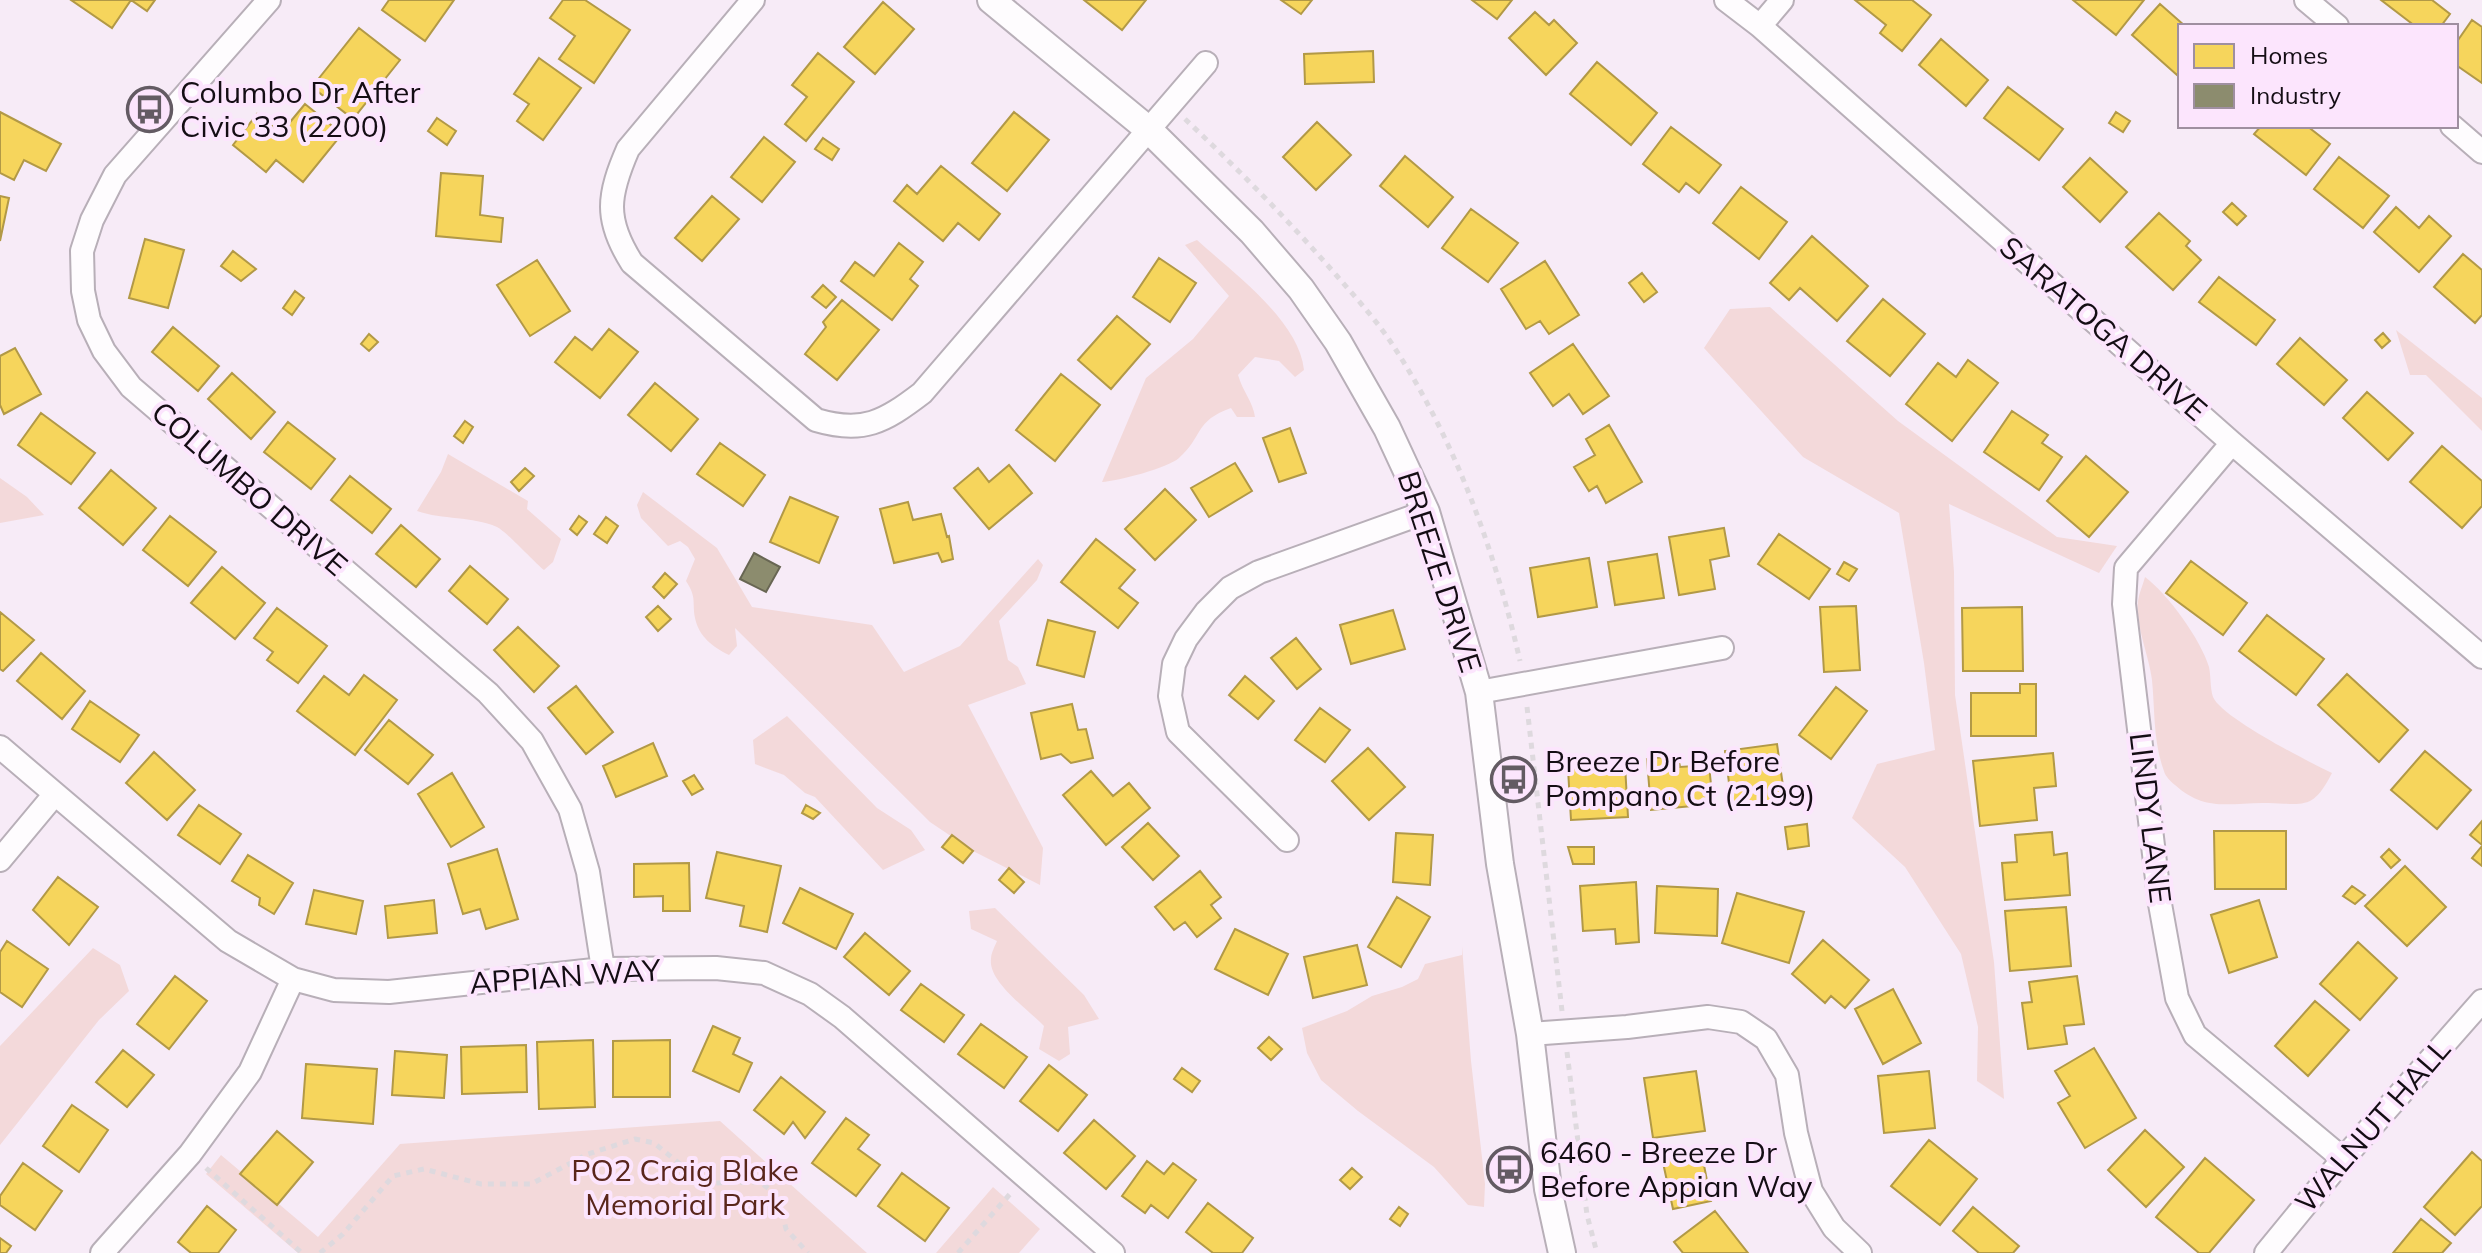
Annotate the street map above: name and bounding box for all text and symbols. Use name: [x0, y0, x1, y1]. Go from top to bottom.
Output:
legend: [2178, 24, 2458, 128]
text: Homes: [2250, 40, 2328, 70]
place label: Columbo Dr After Civic 33 (2200): [180, 73, 420, 145]
text: Industry: [2250, 80, 2341, 110]
bus stop icon: Columbo Dr After Civic 33 (2200): [125, 86, 173, 134]
street label: SARATOGA DRIVE: [1992, 228, 2215, 429]
street label: COLUMBO DRIVE: [144, 393, 355, 584]
street label: BREEZE DRIVE: [1390, 466, 1490, 677]
street label: LINDY LANE: [2122, 730, 2180, 905]
place label: Breeze Dr Before Pompano Ct (2199): [1545, 742, 1815, 814]
bus stop icon: Breeze Dr Before Pompano Ct (2199): [1490, 755, 1538, 803]
street label: APPIAN WAY: [468, 950, 662, 1002]
street label: WALNUT HALL: [2286, 1031, 2458, 1220]
place label: 6460 - Breeze Dr Before Appian Way: [1540, 1133, 1812, 1205]
bus stop icon: 6460 - Breeze Dr Before Appian Way: [1485, 1146, 1533, 1194]
park label: PO2 Craig Blake Memorial Park: [571, 1151, 799, 1223]

